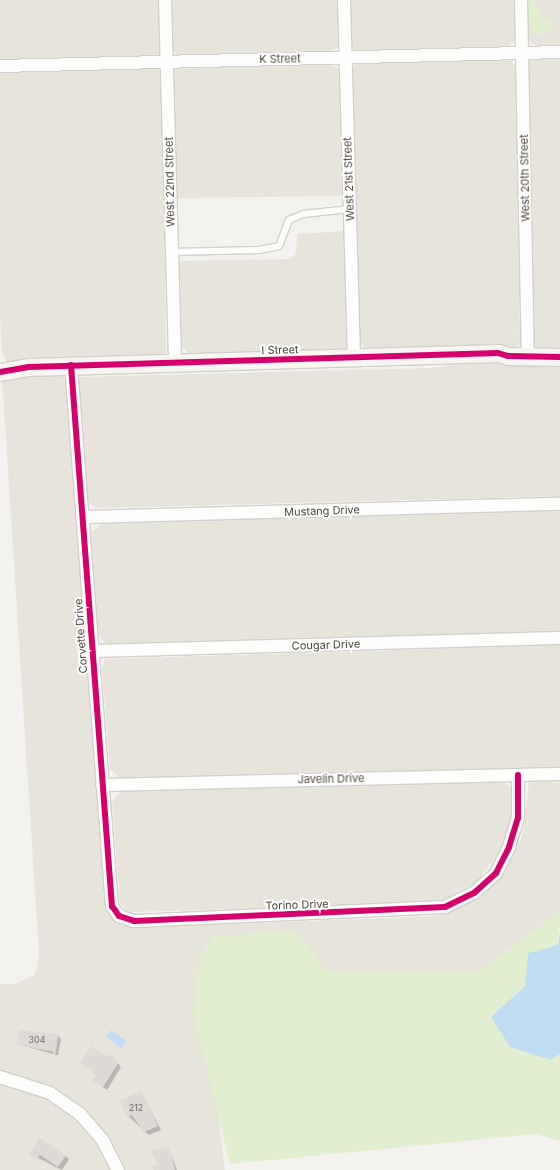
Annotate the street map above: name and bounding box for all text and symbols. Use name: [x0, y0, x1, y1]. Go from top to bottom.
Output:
street label: K Street: [259, 52, 301, 66]
street label: West 20th Street: [518, 134, 532, 222]
street label: West 22nd Street: [163, 137, 177, 227]
street label: West 21st Street: [341, 137, 357, 221]
street label: I Street: [261, 343, 299, 357]
street label: Mustang Drive: [284, 503, 360, 519]
street label: Corvette Drive: [72, 598, 90, 674]
street label: Cougar Drive: [291, 637, 361, 653]
street label: Javelin Drive: [297, 772, 365, 786]
street label: Torino Drive: [265, 897, 329, 913]
house number: 304: [28, 1035, 46, 1045]
house number: 212: [129, 1103, 143, 1113]

